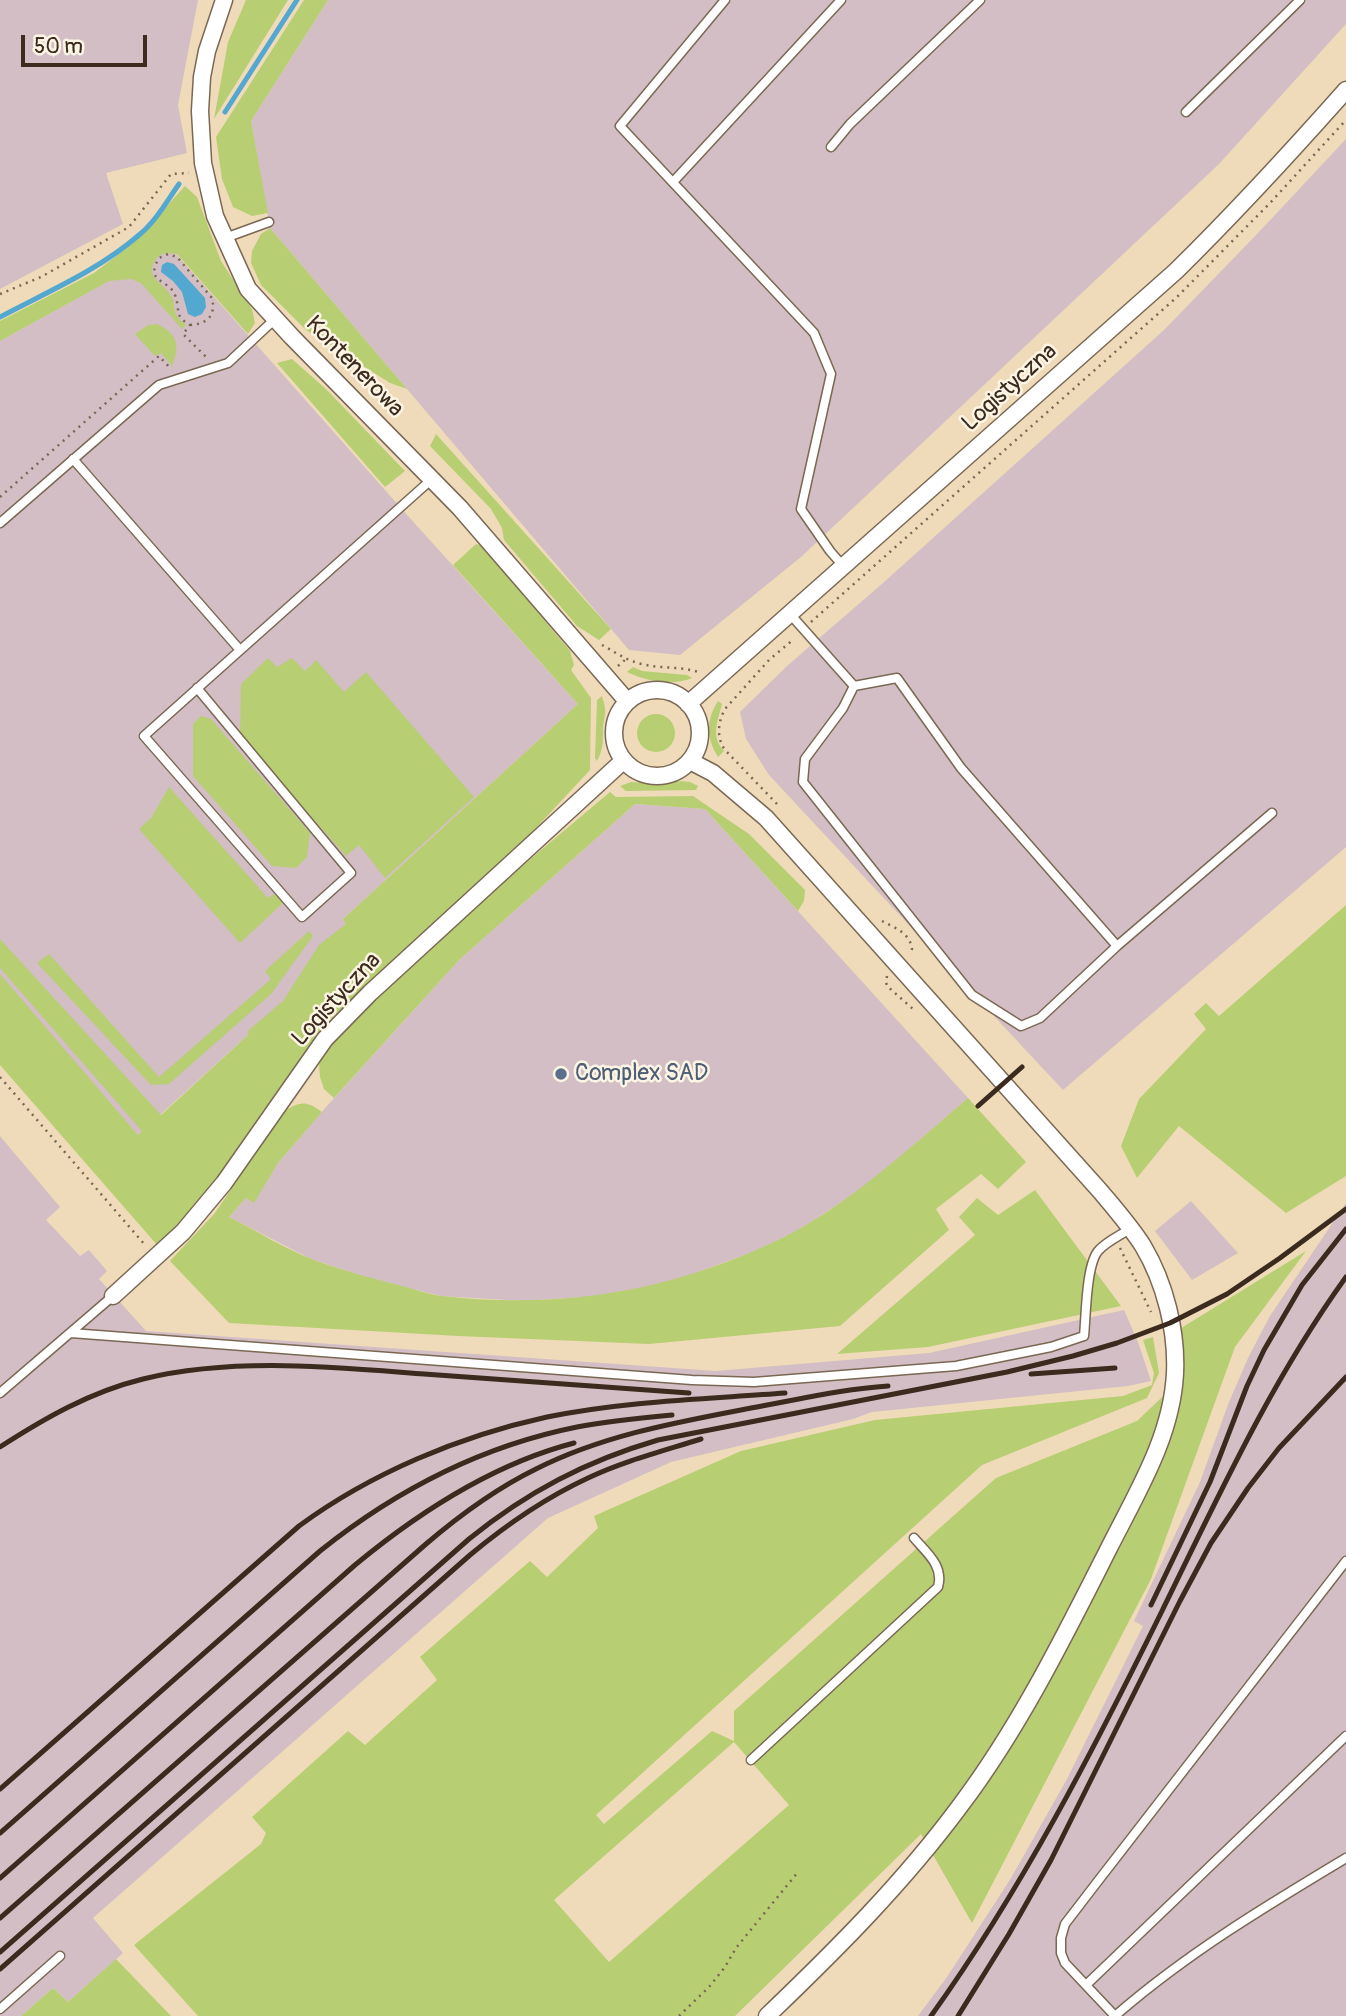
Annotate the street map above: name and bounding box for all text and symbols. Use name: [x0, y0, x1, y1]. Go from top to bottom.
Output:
scale bar: [24, 21, 150, 65]
text: 50 m: [34, 33, 83, 60]
street label: Kontenerowa: [299, 311, 409, 423]
street label: Logistyczna: [957, 338, 1063, 438]
street label: Logistyczna: [287, 948, 387, 1052]
place label: Complex SAD: [575, 1060, 708, 1088]
marker: Complex SAD: [553, 1066, 569, 1082]

